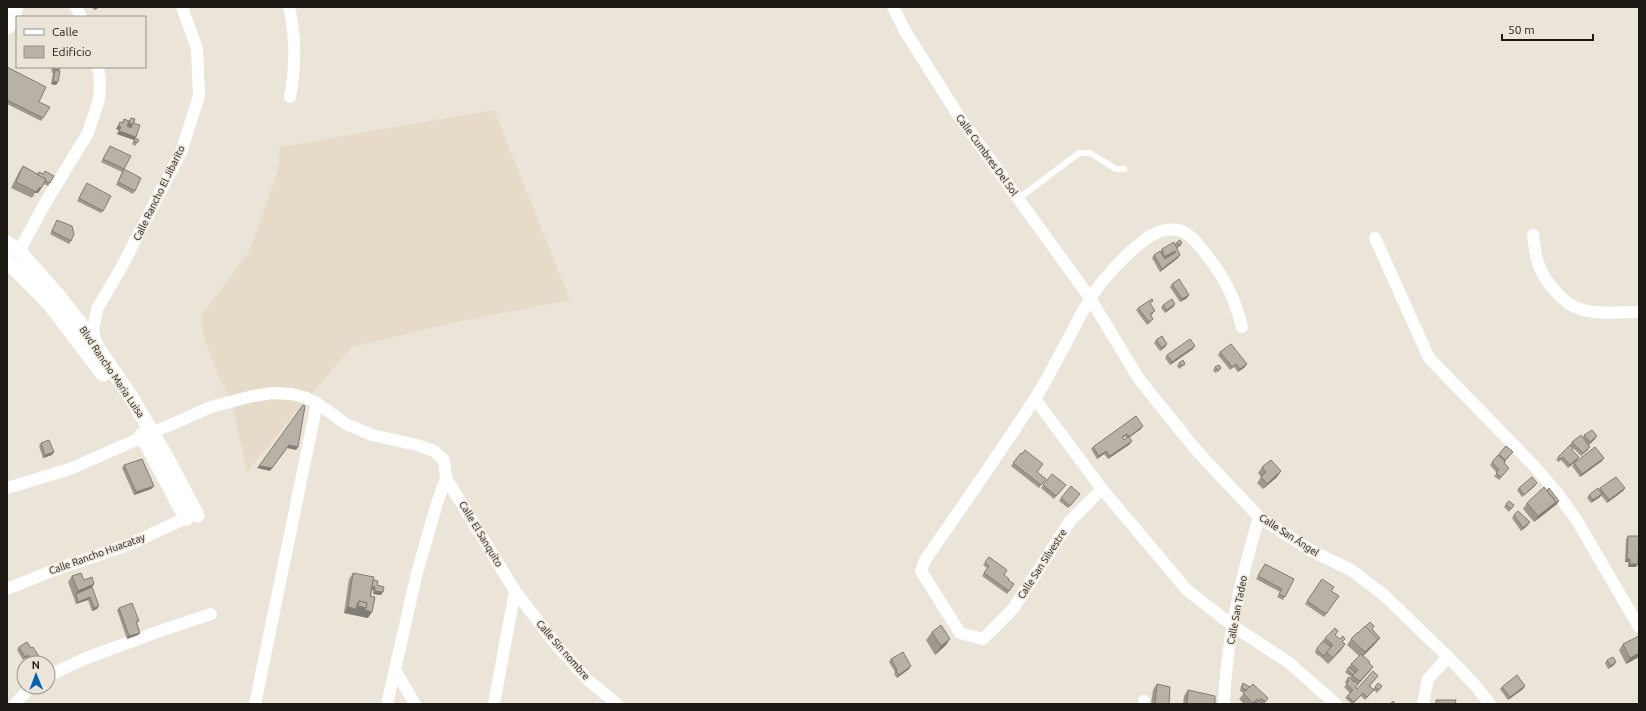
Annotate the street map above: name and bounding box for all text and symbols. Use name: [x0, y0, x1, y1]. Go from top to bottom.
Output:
legend: [16, 16, 146, 68]
scale bar: [1502, 16, 1593, 42]
text: 50 m: [1508, 23, 1535, 36]
text: Calle: [52, 25, 78, 38]
text: Edificio: [52, 45, 92, 58]
street label: Calle Cumbres Del Sol: [954, 112, 1020, 198]
street label: Calle Rancho El Jibarito: [131, 143, 187, 242]
street label: Blvd Rancho Maria Luisa: [77, 324, 147, 420]
street label: Calle El Sanquito: [457, 499, 505, 569]
street label: Calle San Ángel: [1257, 511, 1322, 559]
street label: Calle San Silvestre: [1015, 527, 1069, 601]
street label: Calle Rancho Huacatay: [48, 531, 147, 576]
street label: Calle San Tadeo: [1225, 574, 1249, 646]
street label: Calle Sin nombre: [534, 618, 592, 682]
north arrow: [16, 655, 56, 695]
text: N: [32, 659, 40, 671]

